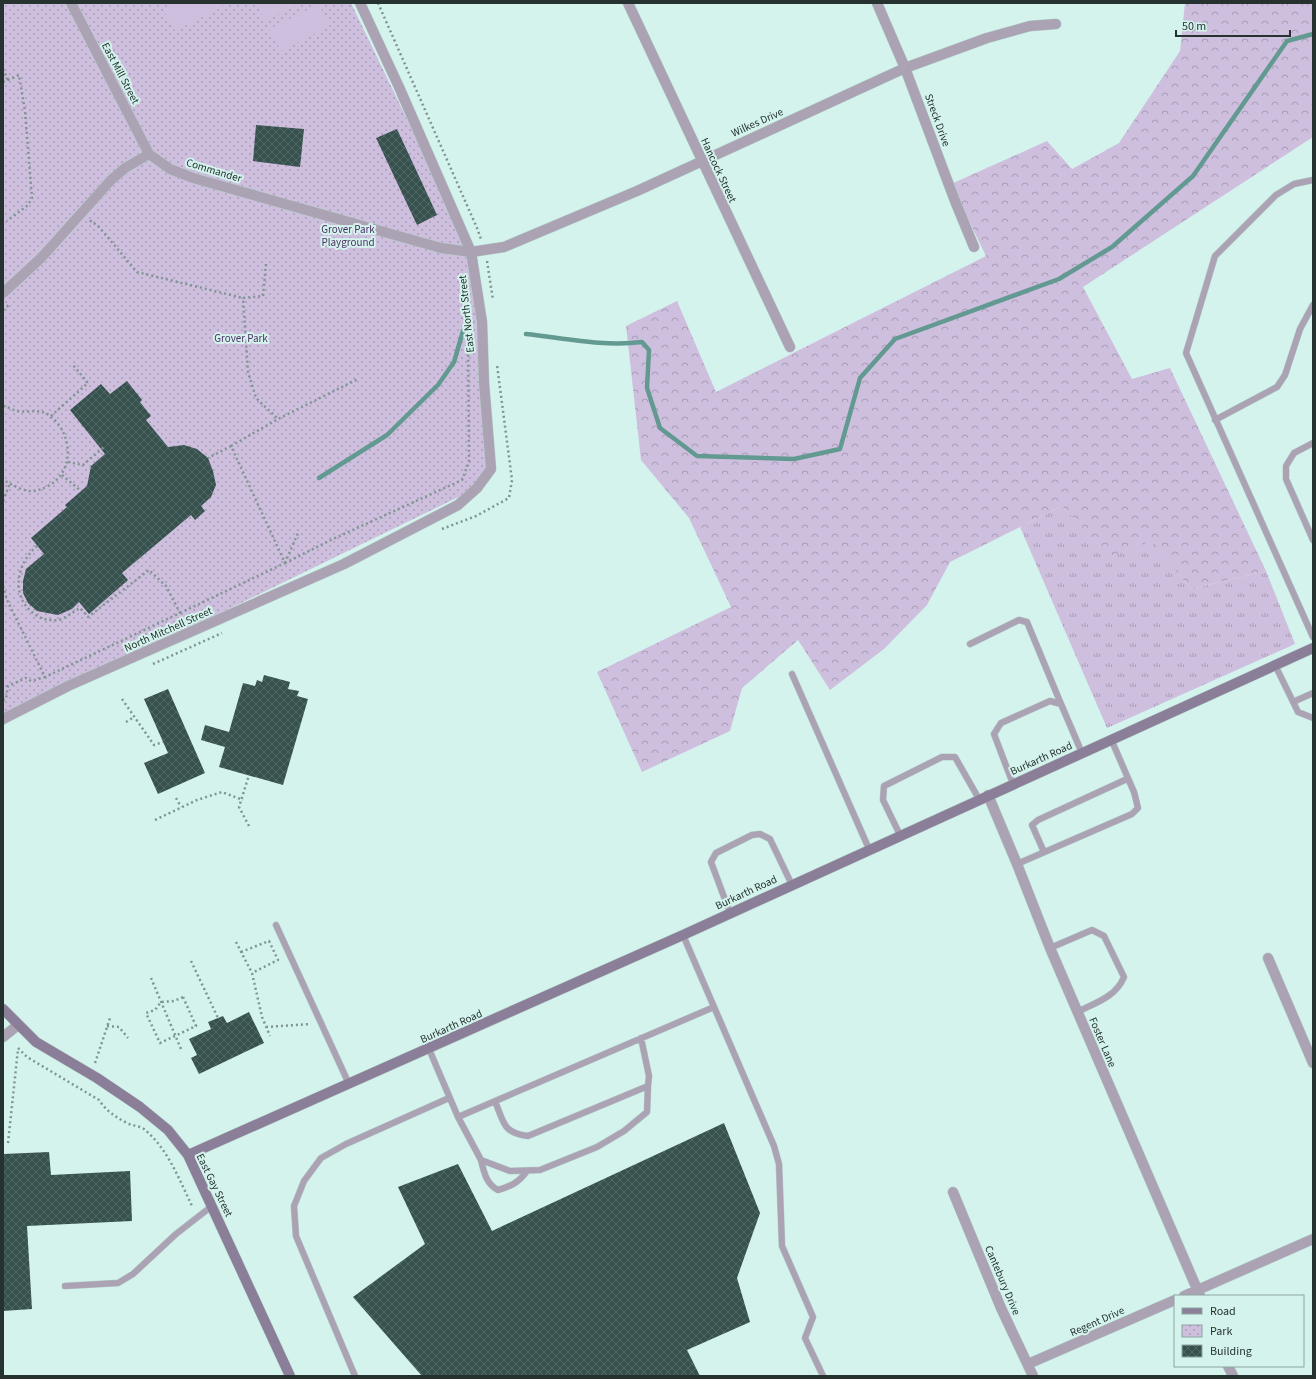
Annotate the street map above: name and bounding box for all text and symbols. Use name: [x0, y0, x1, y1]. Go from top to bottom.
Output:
scale bar: [1176, 12, 1290, 38]
text: 50 m: [1182, 18, 1206, 35]
street label: East Mill Street: [98, 40, 143, 107]
street label: Streck Drive: [921, 92, 954, 149]
street label: Wilkes Drive: [729, 104, 786, 141]
street label: Hancock Street: [697, 135, 740, 205]
street label: Commander: [184, 155, 244, 186]
park label: Grover Park Playground: [321, 222, 375, 250]
street label: East North Street: [455, 274, 478, 354]
park label: Grover Park: [214, 331, 268, 346]
street label: North Mitchell Street: [122, 603, 215, 656]
street label: Burkarth Road: [1008, 738, 1075, 779]
street label: Burkarth Road: [713, 872, 780, 913]
street label: Burkarth Road: [418, 1006, 485, 1047]
street label: Foster Lane: [1085, 1015, 1120, 1070]
street label: East Gay Street: [193, 1151, 237, 1220]
street label: Cantebury Drive: [981, 1243, 1024, 1318]
legend: [1174, 1295, 1304, 1367]
street label: Regent Drive: [1068, 1303, 1127, 1340]
text: Road: [1210, 1303, 1236, 1320]
text: Park: [1210, 1323, 1232, 1340]
text: Building: [1210, 1343, 1252, 1360]

